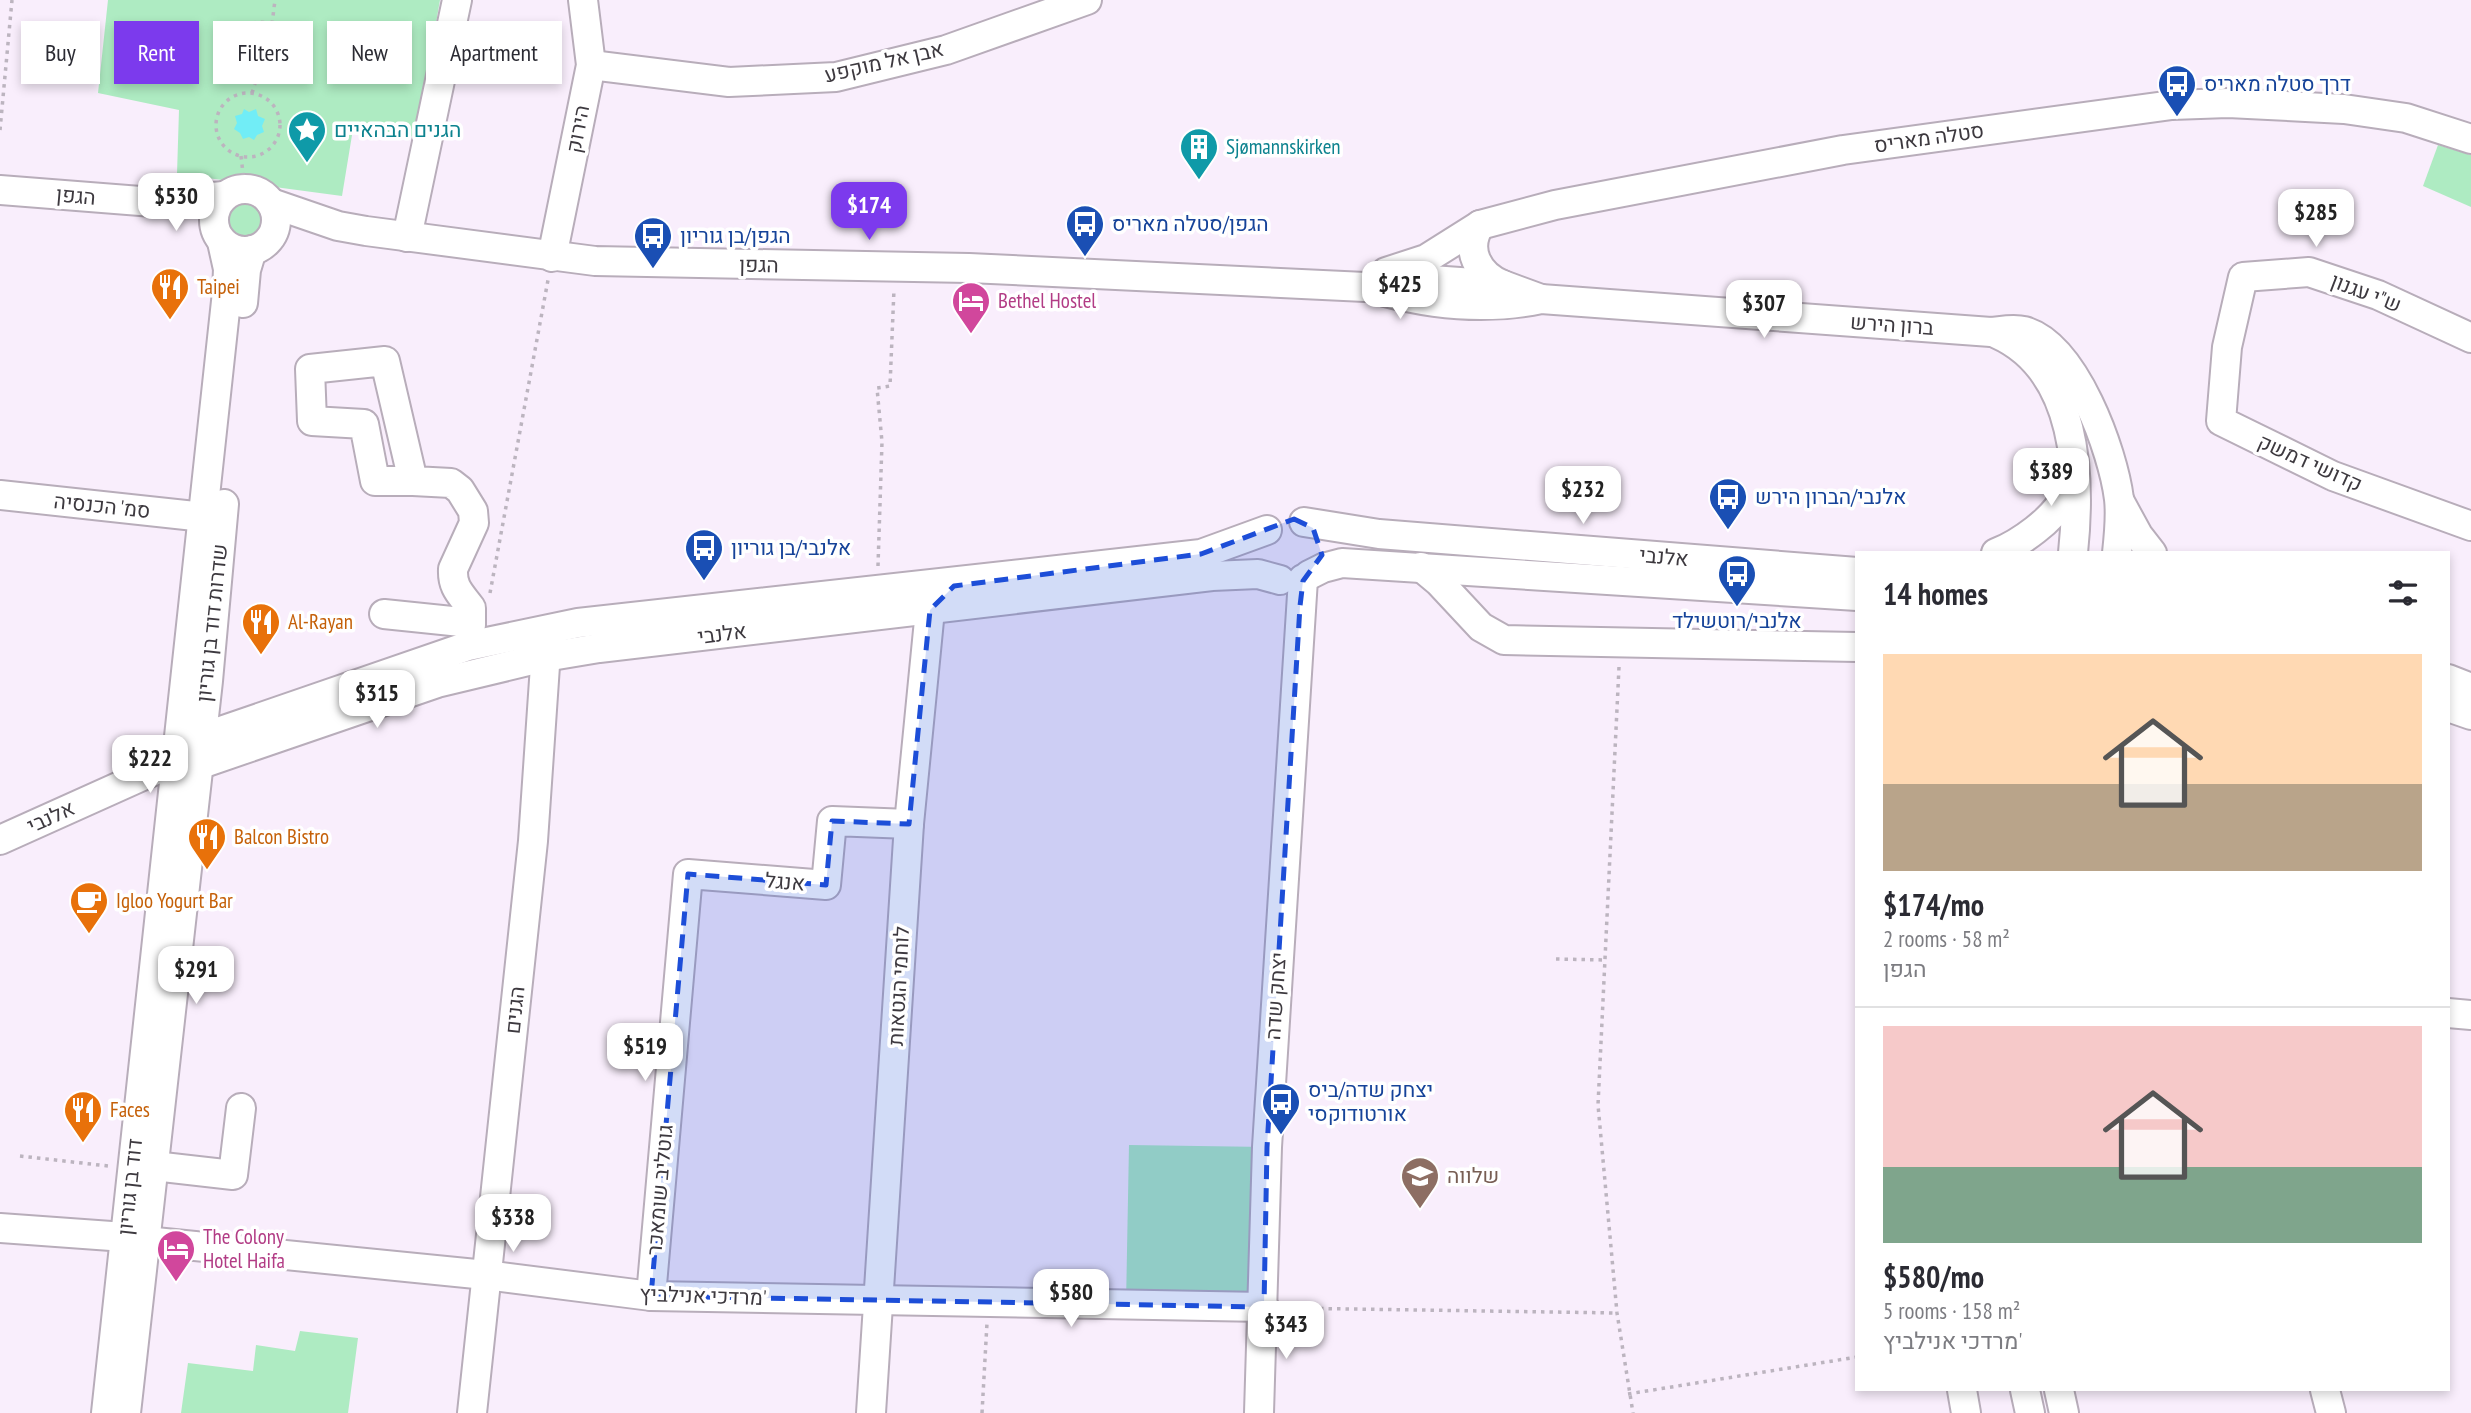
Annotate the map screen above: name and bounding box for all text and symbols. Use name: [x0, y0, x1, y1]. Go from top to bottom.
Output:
chip: Buy: [21, 21, 100, 84]
chip: Rent: [114, 21, 199, 84]
chip: Filters: [213, 21, 313, 84]
chip: New: [327, 21, 412, 84]
chip: Apartment: [426, 21, 562, 84]
street label: אבן אל מוקפע: [822, 35, 946, 88]
bus stop icon: דרך סטלה מאריס: [2156, 63, 2198, 118]
place label: דרך סטלה מאריס: [2204, 70, 2351, 97]
street label: הירוק: [560, 103, 595, 155]
place icon: הגנים הבהאיים: [286, 109, 328, 164]
place label: הגנים הבהאיים: [334, 116, 461, 143]
street label: סטלה מאריס: [1872, 116, 1986, 159]
building icon: Sjømannskirken: [1178, 126, 1220, 181]
place label: Sjømannskirken: [1226, 133, 1341, 160]
pin: $530: [135, 174, 217, 233]
street label: הגפן: [55, 180, 97, 211]
text: $530: [154, 181, 198, 210]
pin: $174: [828, 182, 910, 242]
text: $174: [847, 190, 891, 219]
pin: $285: [2275, 190, 2357, 249]
text: $285: [2294, 197, 2338, 226]
bus stop icon: הגפן/סטלה מאריס: [1064, 203, 1106, 258]
place label: הגפן/סטלה מאריס: [1112, 210, 1269, 237]
bus stop icon: הגפן/בן גוריון: [632, 215, 674, 270]
place label: הגפן/בן גוריון: [680, 222, 791, 249]
street label: הגפן: [739, 251, 779, 278]
pin: $425: [1359, 262, 1441, 321]
restaurant icon: Taipei: [149, 266, 191, 321]
street label: ש"י עגנון: [2327, 267, 2405, 318]
text: $425: [1378, 269, 1422, 298]
place label: Taipei: [197, 273, 240, 300]
hotel icon: Bethel Hostel: [950, 280, 992, 335]
pin: $307: [1723, 280, 1805, 340]
place label: Bethel Hostel: [998, 287, 1096, 314]
text: $307: [1742, 288, 1786, 317]
street label: ברון הירש: [1849, 308, 1935, 341]
street label: קדושי דמשק: [2254, 428, 2367, 498]
pin: $389: [2010, 448, 2092, 508]
text: $389: [2029, 456, 2073, 485]
pin: $232: [1542, 466, 1624, 526]
text: $232: [1561, 474, 1605, 503]
bus stop icon: אלנבי/הברון הירש: [1707, 476, 1749, 531]
place label: אלנבי/הברון הירש: [1755, 483, 1907, 510]
street label: סמ' הכנסיה: [52, 487, 152, 524]
bus stop icon: אלנבי/בן גוריון: [683, 527, 725, 582]
place label: אלנבי/בן גוריון: [731, 534, 851, 561]
street label: אלנבי: [1638, 541, 1690, 572]
street label: שדרות דוד בן גוריון: [190, 542, 233, 703]
bus stop icon: אלנבי/רוטשילד: [1716, 553, 1758, 608]
text: 14 homes: [1883, 574, 1988, 613]
icon: filters: [2384, 574, 2422, 612]
restaurant icon: Al-Rayan: [240, 601, 282, 656]
place label: אלנבי/רוטשילד: [1672, 607, 1802, 634]
place label: Al-Rayan: [288, 608, 353, 635]
street label: אלנבי: [696, 617, 748, 650]
pin: $315: [336, 670, 418, 730]
text: $315: [355, 678, 399, 707]
icon: home: [2090, 700, 2216, 826]
pin: $222: [109, 736, 191, 795]
text: $222: [128, 743, 172, 772]
street label: אלנבי: [23, 794, 79, 839]
restaurant icon: Balcon Bistro: [186, 816, 228, 871]
place label: Balcon Bistro: [234, 823, 329, 850]
street label: אנגל: [764, 866, 806, 897]
cafe icon: Igloo Yogurt Bar: [68, 880, 110, 935]
text: $174/mo: [1883, 885, 1984, 924]
place label: Igloo Yogurt Bar: [116, 887, 233, 914]
text: 2 rooms · 58 m²: [1883, 924, 2010, 953]
street label: לוחמי הגטאות: [882, 925, 915, 1047]
pin: $291: [155, 946, 237, 1006]
street label: יצחק שדה: [1259, 951, 1292, 1041]
text: $291: [174, 954, 218, 983]
text: הגפן: [1883, 954, 1926, 983]
street label: הגנים: [499, 985, 530, 1035]
pin: $519: [604, 1024, 686, 1083]
text: $519: [623, 1031, 667, 1060]
icon: home: [2090, 1072, 2216, 1198]
place label: יצחק שדה/ביס אורטודוקסי: [1308, 1076, 1433, 1127]
bus stop icon: יצחק שדה/ביס אורטודוקסי: [1260, 1081, 1302, 1136]
restaurant icon: Faces: [62, 1089, 104, 1144]
place label: Faces: [110, 1096, 150, 1123]
street label: גוטליב שומאכר: [640, 1123, 679, 1256]
street label: דוד בן גוריון: [111, 1137, 148, 1237]
school or university icon: שלווה: [1399, 1155, 1441, 1210]
place label: שלווה: [1447, 1162, 1499, 1189]
pin: $338: [472, 1194, 554, 1254]
text: $338: [491, 1202, 535, 1231]
place label: The Colony Hotel Haifa: [203, 1223, 285, 1274]
hotel icon: The Colony Hotel Haifa: [155, 1228, 197, 1283]
text: $580/mo: [1883, 1257, 1984, 1296]
pin: $580: [1030, 1270, 1112, 1329]
text: $580: [1049, 1277, 1093, 1306]
street label: מרדכי אנילביץ': [639, 1280, 767, 1311]
text: 5 rooms · 158 m²: [1883, 1296, 2020, 1325]
pin: $343: [1245, 1302, 1327, 1361]
text: $343: [1264, 1309, 1308, 1338]
text: מרדכי אנילביץ': [1883, 1326, 2022, 1355]

